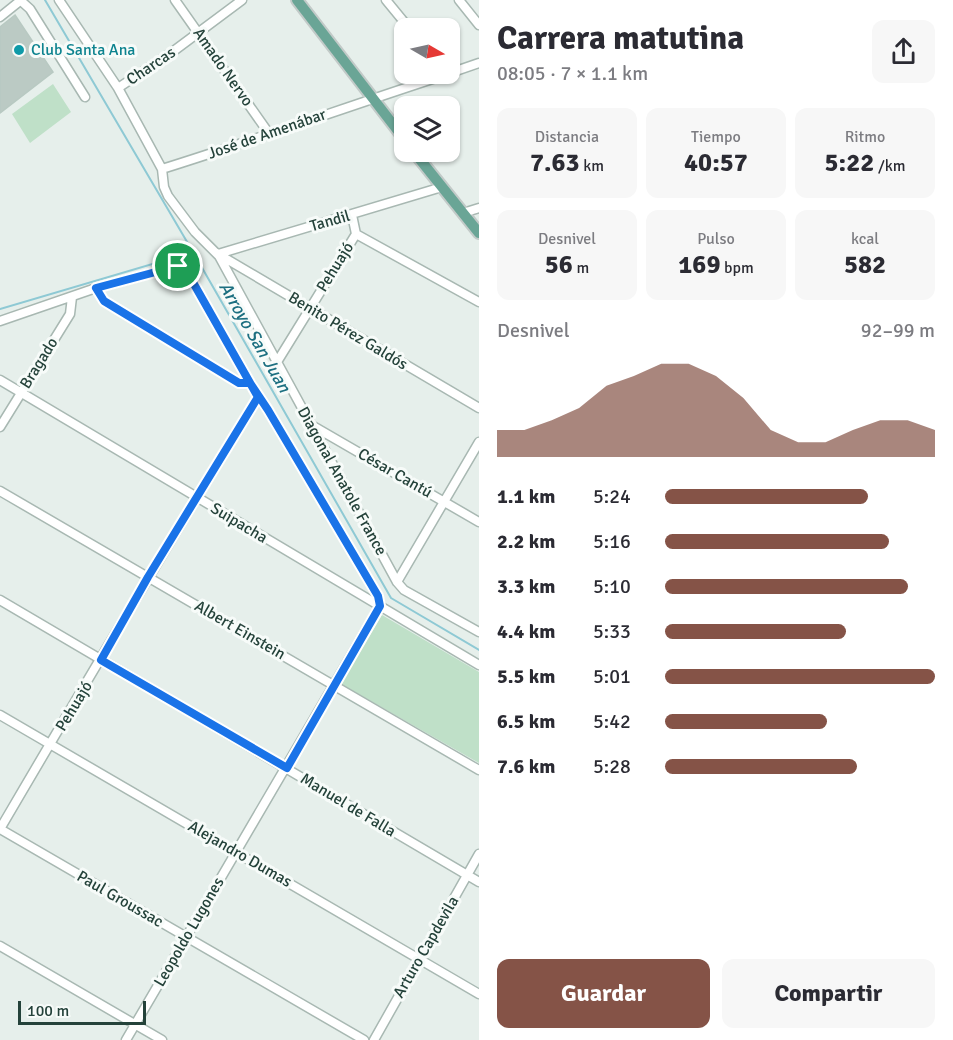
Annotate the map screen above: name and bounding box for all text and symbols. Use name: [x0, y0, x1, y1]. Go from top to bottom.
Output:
north arrow: [394, 18, 460, 84]
map controls: [394, 18, 460, 162]
text: Carrera matutina: [497, 18, 744, 59]
button: share: [872, 20, 935, 83]
street label: Amado Nervo: [189, 24, 257, 110]
place label: Club Santa Ana: [31, 40, 135, 60]
street label: Charcas: [123, 42, 179, 90]
marker: Club Santa Ana: [12, 43, 26, 57]
text: 08:05 · 7 × 1.1 km: [497, 61, 648, 86]
button: layers: [394, 96, 460, 162]
street label: José de Amenábar: [205, 104, 329, 164]
text: Distancia: [535, 127, 599, 147]
text: Tiempo: [691, 127, 741, 147]
text: Ritmo: [845, 127, 885, 147]
text: 7.63: [530, 147, 580, 179]
text: 40:57: [684, 147, 748, 179]
text: 5:22: [825, 147, 874, 179]
text: km: [580, 156, 604, 176]
text: /km: [874, 156, 905, 176]
street label: Tandil: [308, 206, 353, 236]
text: Desnivel: [538, 229, 596, 249]
text: Pulso: [697, 229, 735, 249]
text: kcal: [851, 229, 879, 249]
street label: Pehuajó: [312, 238, 358, 296]
pin: [152, 240, 203, 291]
icon: arrive: [161, 249, 194, 282]
text: 56: [545, 249, 573, 281]
text: 169: [678, 249, 720, 281]
text: 582: [844, 249, 886, 281]
text: m: [573, 258, 589, 278]
text: bpm: [720, 258, 754, 278]
water label: Arroyo San Juan: [214, 278, 296, 397]
street label: Benito Pérez Galdós: [285, 287, 411, 375]
text: Desnivel: [497, 318, 570, 343]
text: 92–99 m: [861, 318, 935, 343]
street label: Bragado: [16, 334, 62, 392]
street label: Diagonal Anatole France: [293, 403, 391, 559]
street label: César Cantú: [354, 444, 436, 502]
text: 1.1 km: [497, 484, 555, 509]
text: 5:24: [593, 484, 631, 509]
street label: Suipacha: [207, 498, 271, 548]
text: 2.2 km: [497, 529, 555, 554]
text: 5:16: [593, 529, 631, 554]
text: 3.3 km: [497, 574, 555, 599]
text: 5:10: [593, 574, 631, 599]
street label: Albert Einstein: [191, 596, 289, 664]
text: 4.4 km: [497, 619, 555, 644]
text: 5:33: [593, 619, 631, 644]
text: 5.5 km: [497, 664, 555, 689]
text: 5:01: [593, 664, 631, 689]
street label: Pehuajó: [51, 677, 97, 735]
text: 6.5 km: [497, 709, 555, 734]
text: 5:42: [593, 709, 631, 734]
text: 7.6 km: [497, 754, 555, 779]
text: 5:28: [593, 754, 631, 779]
street label: Manuel de Falla: [297, 769, 399, 841]
street label: Alejandro Dumas: [185, 816, 295, 892]
street label: Paul Groussac: [73, 866, 167, 932]
street label: Leopoldo Lugones: [150, 874, 228, 990]
street label: Arturo Capdevila: [389, 892, 463, 1002]
button: Guardar: [497, 959, 710, 1028]
button: Compartir: [722, 959, 935, 1028]
scale bar: [18, 998, 146, 1026]
text: 100 m: [27, 1001, 69, 1021]

